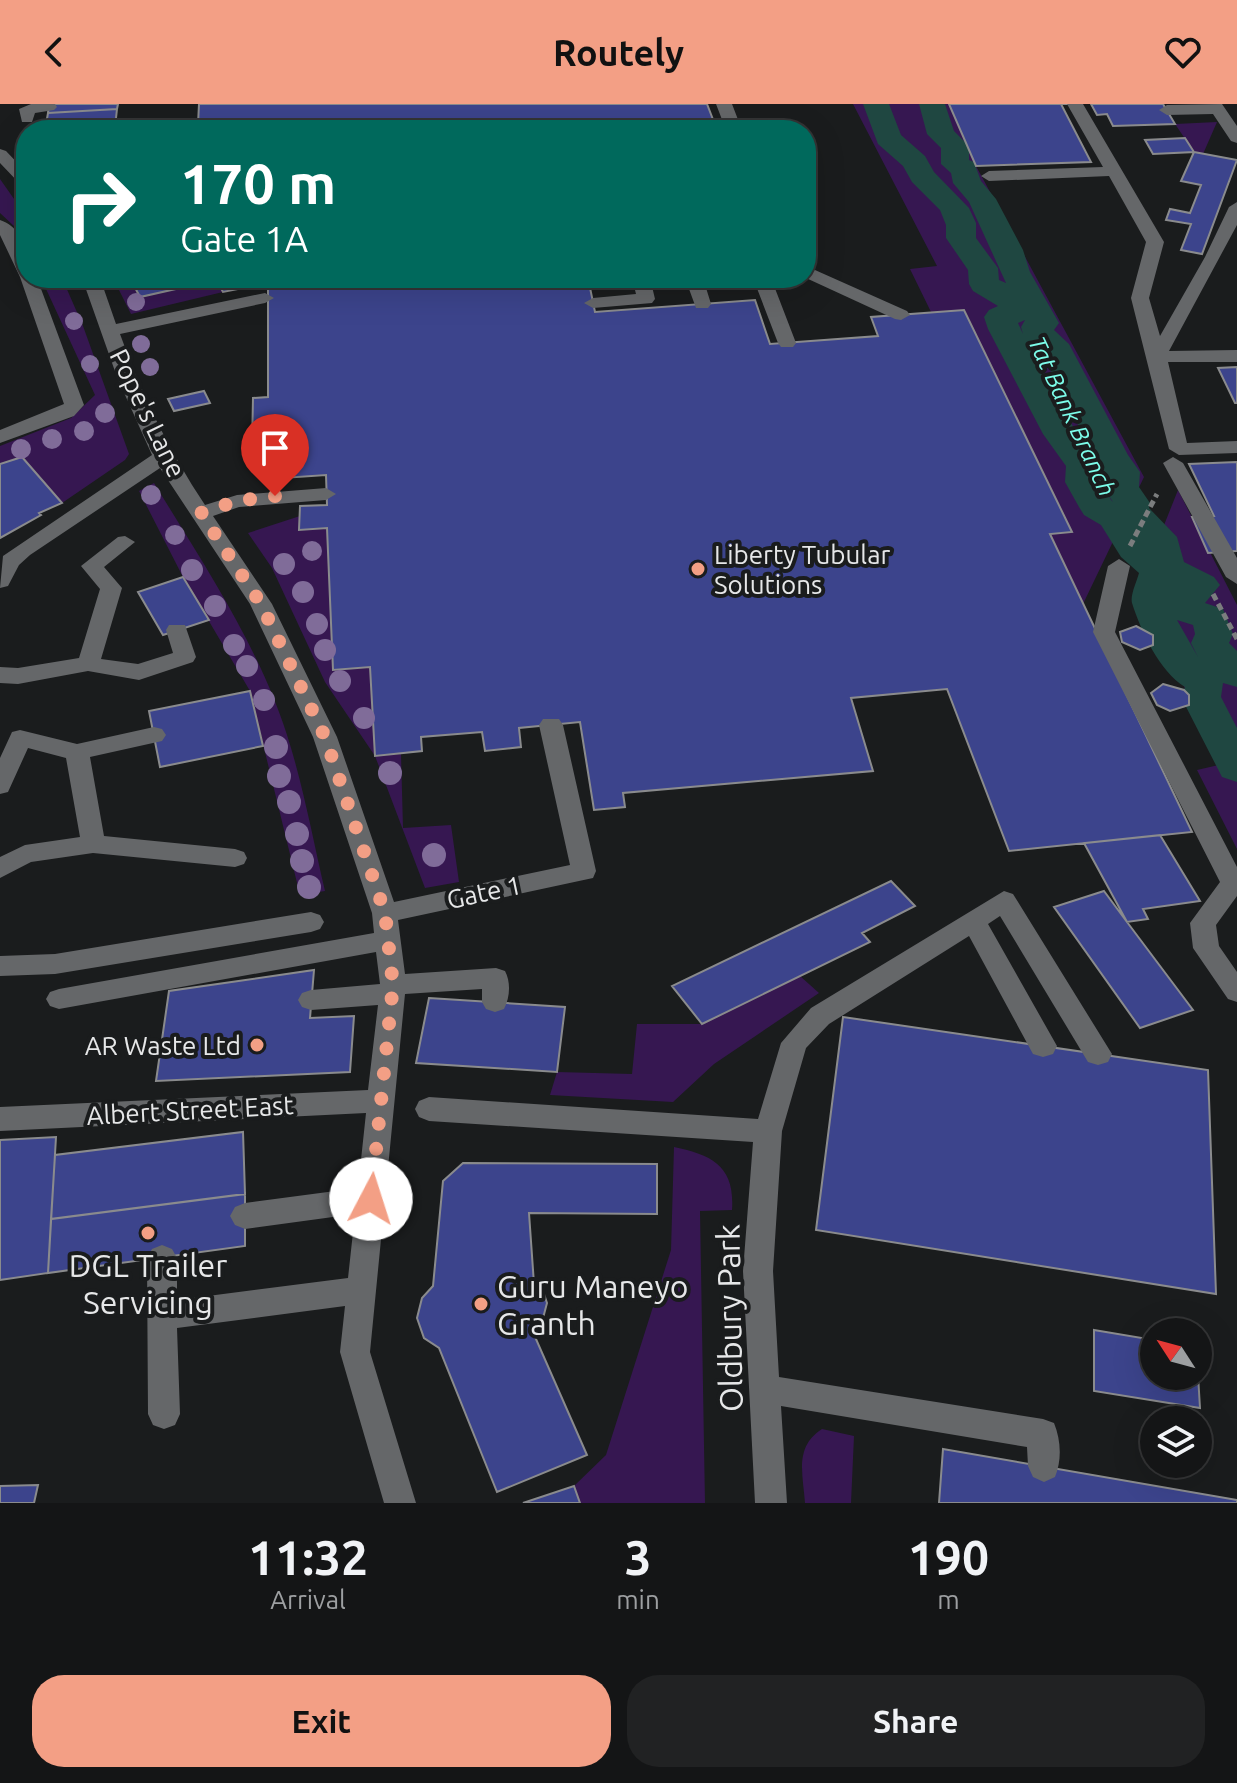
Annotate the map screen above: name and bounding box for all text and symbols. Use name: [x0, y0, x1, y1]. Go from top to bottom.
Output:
icon: back: [32, 30, 76, 74]
icon: heart: [1161, 30, 1205, 74]
text: Routely: [553, 32, 684, 73]
icon: right: [48, 152, 152, 256]
text: 170 m: [180, 152, 336, 215]
text: Gate 1A: [180, 218, 308, 259]
water label: Tat Bank Branch: [1023, 332, 1121, 500]
street label: Pope's Lane: [104, 344, 192, 482]
pin: [241, 414, 309, 496]
icon: arrive: [253, 426, 297, 470]
place label: Liberty Tubular Solutions: [714, 540, 891, 599]
marker: Liberty Tubular Solutions: [689, 560, 707, 578]
street label: Gate 1: [444, 870, 524, 914]
place label: AR Waste Ltd: [85, 1031, 241, 1060]
marker: AR Waste Ltd: [248, 1036, 266, 1054]
street label: Albert Street East: [86, 1090, 294, 1130]
position arrow: [329, 1157, 413, 1241]
marker: DGL Trailer Servicing: [139, 1224, 157, 1242]
street label: Oldbury Park: [709, 1224, 749, 1412]
place label: DGL Trailer Servicing: [69, 1247, 227, 1320]
place label: Guru Maneyo Granth: [497, 1268, 689, 1341]
marker: Guru Maneyo Granth: [472, 1295, 490, 1313]
north arrow: [1140, 1318, 1212, 1390]
map controls: [1140, 1318, 1212, 1478]
button: layers: [1140, 1406, 1212, 1478]
text: 11:32: [248, 1530, 368, 1584]
text: 3: [624, 1530, 651, 1584]
text: 190: [908, 1530, 989, 1584]
text: Arrival: [270, 1585, 346, 1614]
text: min: [616, 1585, 660, 1614]
text: m: [937, 1585, 960, 1614]
button: Exit: [32, 1675, 611, 1767]
button: Share: [627, 1675, 1205, 1767]

